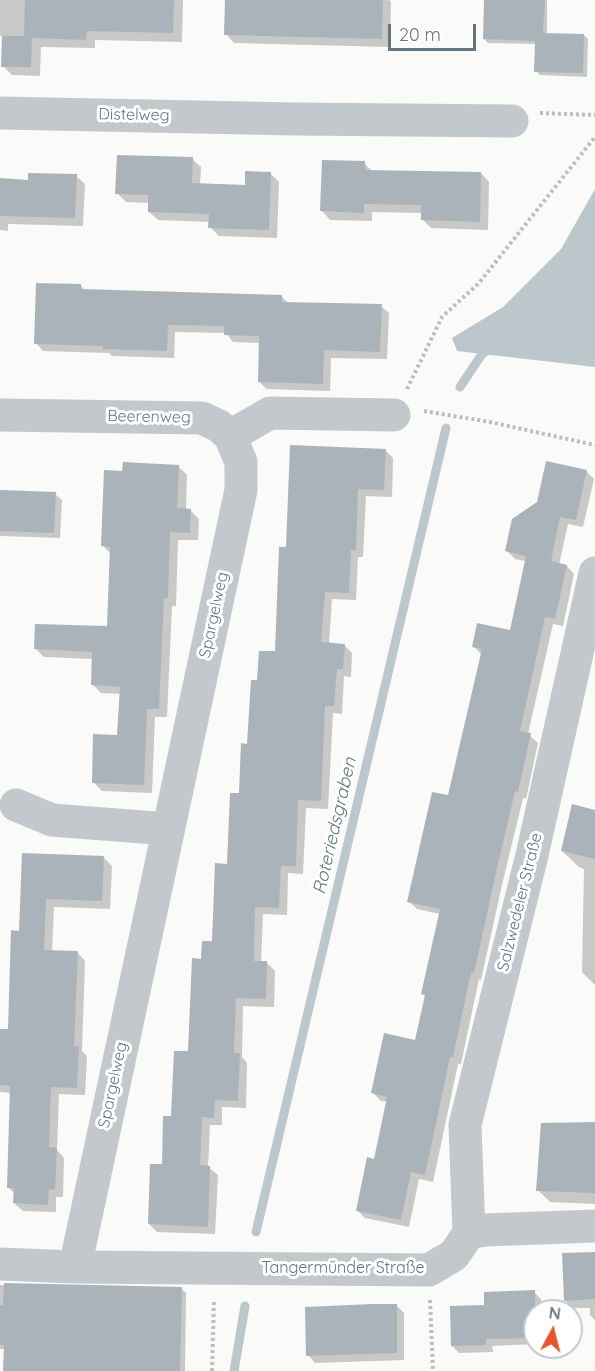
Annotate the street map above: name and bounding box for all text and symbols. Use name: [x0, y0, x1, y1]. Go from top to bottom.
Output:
scale bar: [391, 12, 480, 50]
text: 20 m: [399, 23, 441, 46]
street label: Distelweg: [98, 105, 170, 125]
street label: Beerenweg: [107, 407, 191, 427]
street label: Spargelweg: [196, 570, 232, 660]
water label: Roteriedsgraben: [309, 756, 361, 896]
street label: Salzwedeler Straße: [494, 831, 546, 973]
street label: Spargelweg: [95, 1040, 131, 1130]
street label: Tangermünder Straße: [262, 1258, 424, 1278]
north arrow: [523, 1299, 583, 1359]
text: N: [548, 1302, 562, 1324]

